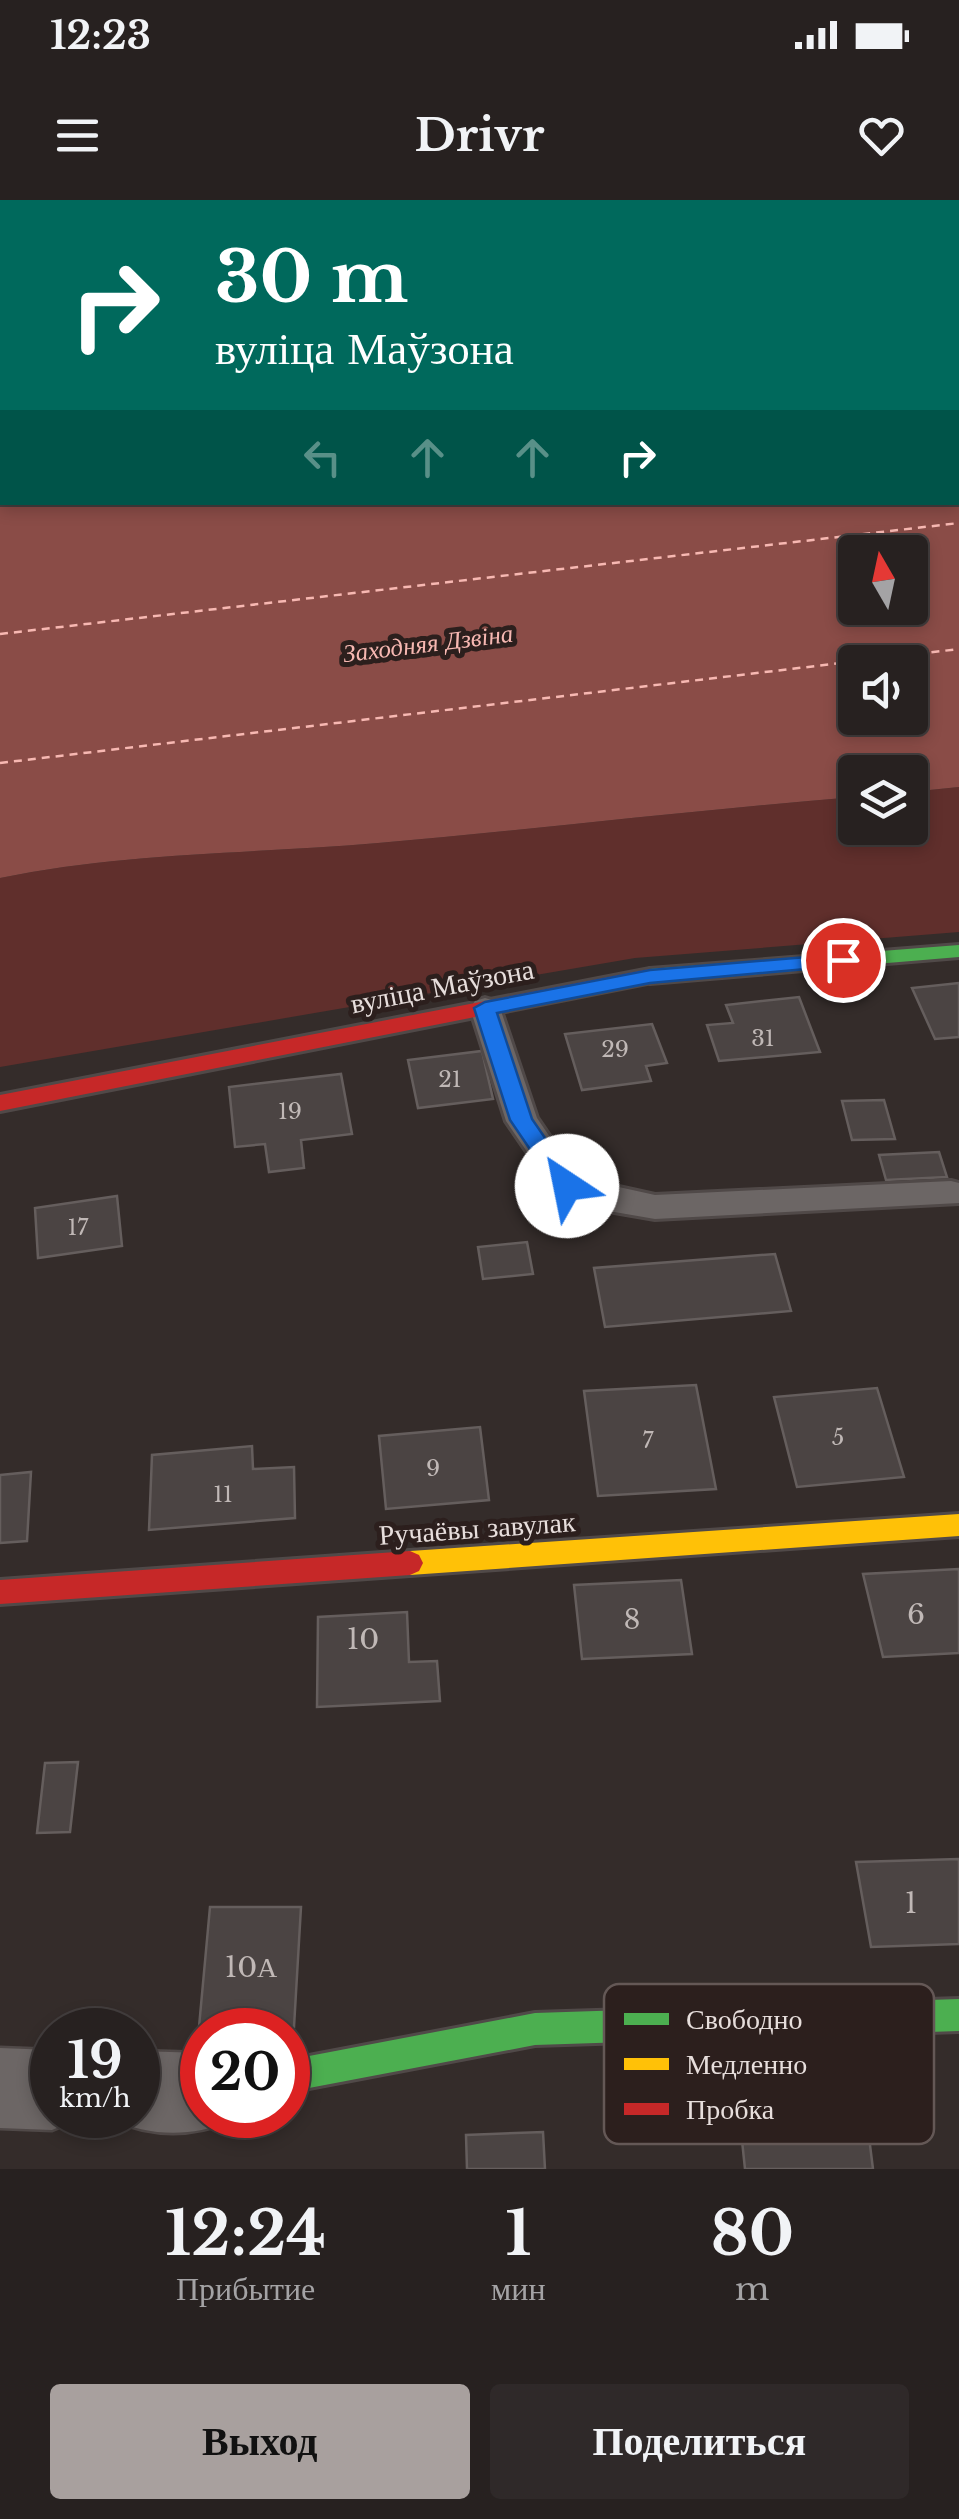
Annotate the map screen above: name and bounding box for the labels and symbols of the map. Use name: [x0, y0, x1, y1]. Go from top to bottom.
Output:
north arrow: [838, 535, 928, 625]
water label: Заходняя Дзвіна: [341, 618, 515, 669]
pin: [801, 918, 886, 1003]
street label: вуліца Маўзона: [348, 951, 537, 1021]
house number: 31: [751, 1025, 775, 1052]
house number: 29: [601, 1036, 629, 1063]
house number: 21: [438, 1066, 462, 1093]
house number: 19: [278, 1098, 302, 1125]
position arrow: [515, 1134, 619, 1238]
house number: 17: [68, 1214, 89, 1241]
house number: 5: [832, 1424, 844, 1451]
house number: 7: [642, 1427, 654, 1454]
house number: 9: [426, 1455, 440, 1482]
house number: 11: [213, 1481, 233, 1508]
street label: Ручаёвы завулак: [377, 1504, 577, 1553]
house number: 6: [907, 1597, 925, 1632]
house number: 8: [624, 1602, 640, 1637]
house number: 10: [347, 1622, 379, 1657]
house number: 1: [905, 1886, 917, 1921]
house number: 10А: [225, 1950, 278, 1985]
legend: [604, 1984, 934, 2144]
text: Свободно: [686, 2002, 802, 2037]
speed limit sign: 20: [180, 2008, 310, 2138]
text: Медленно: [686, 2047, 807, 2082]
text: Пробка: [686, 2092, 775, 2127]

